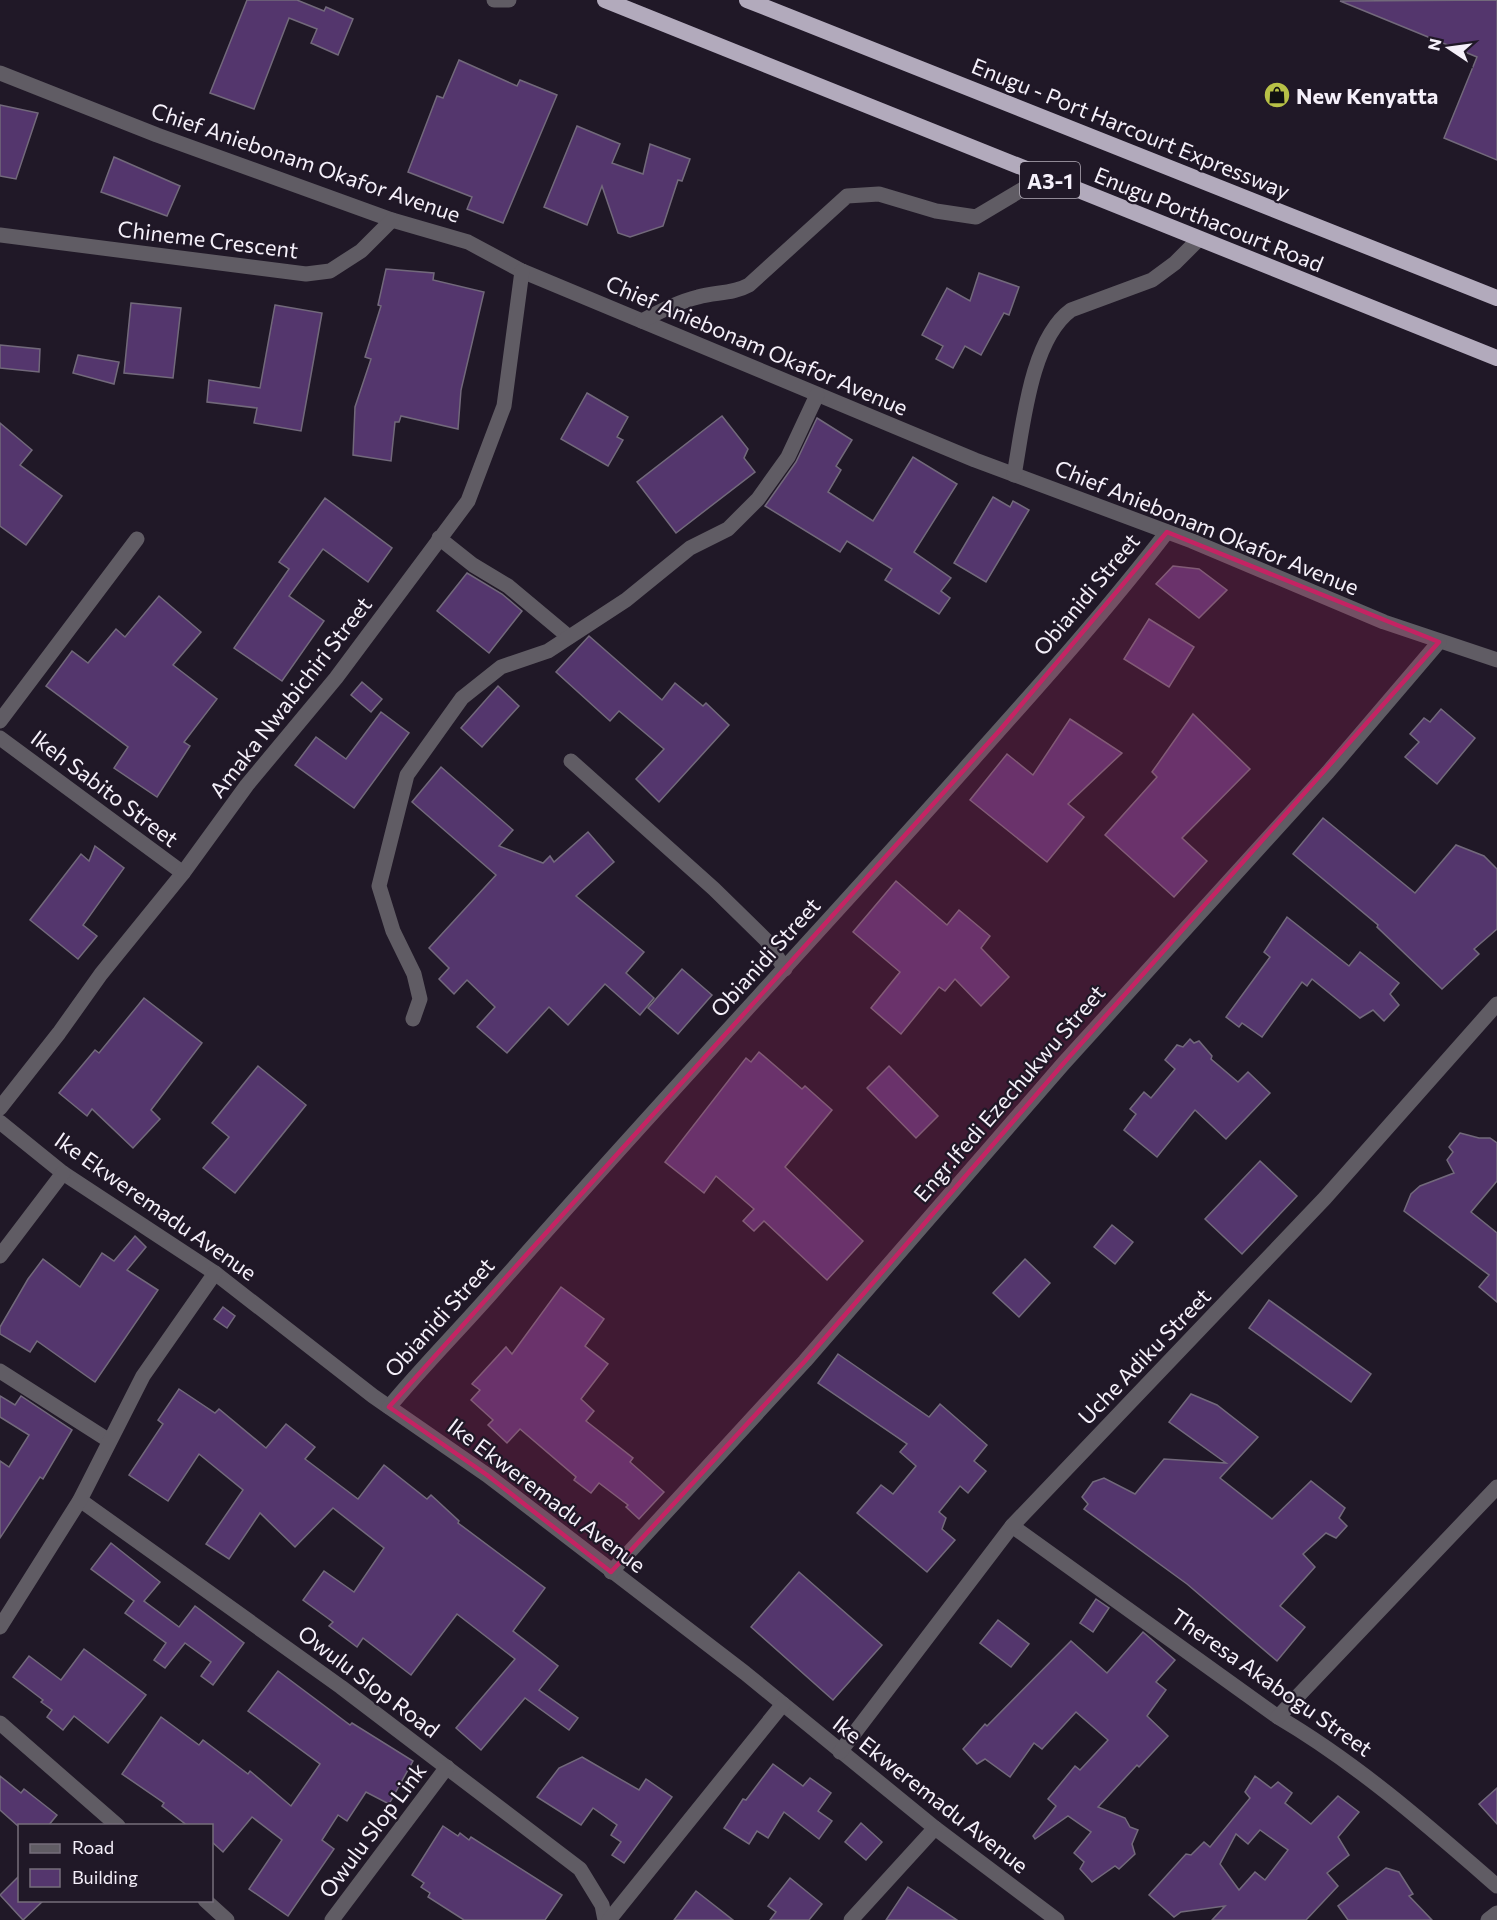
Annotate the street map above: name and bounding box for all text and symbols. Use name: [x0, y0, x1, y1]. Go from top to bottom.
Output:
north arrow: [1419, 18, 1479, 78]
text: N: [1423, 37, 1445, 52]
street label: Enugu - Port Harcourt Expressway: [968, 52, 1294, 204]
shop icon: New Kenyatta: [1262, 80, 1292, 110]
place label: New Kenyatta: [1296, 82, 1438, 109]
street label: Chief Aniebonam Okafor Avenue: [148, 96, 464, 228]
street label: Enugu Porthacourt Road: [1091, 161, 1327, 277]
road number: A3-1: [1020, 162, 1080, 198]
street label: Chineme Crescent: [116, 215, 300, 263]
street label: Chief Aniebonam Okafor Avenue: [602, 269, 912, 421]
street label: Chief Aniebonam Okafor Avenue: [1051, 454, 1363, 600]
street label: Obianidi Street: [1027, 527, 1145, 661]
street label: Amaka Nwabichiri Street: [203, 591, 377, 803]
street label: Ikeh Sabito Street: [26, 724, 184, 852]
street label: Obianidi Street: [704, 892, 826, 1022]
street label: Engr.Ifedi Ezechukwu Street: [907, 979, 1111, 1207]
street label: Ike Ekweremadu Avenue: [50, 1126, 262, 1286]
street label: Obianidi Street: [378, 1252, 500, 1382]
street label: Uche Adiku Street: [1072, 1282, 1216, 1430]
street label: Ike Ekweremadu Avenue: [443, 1412, 651, 1578]
street label: Theresa Akabogu Street: [1166, 1602, 1378, 1762]
street label: Owulu Slop Road: [293, 1619, 445, 1743]
street label: Ike Ekweremadu Avenue: [828, 1709, 1034, 1879]
street label: Owulu Slop Link: [313, 1757, 431, 1903]
legend: [18, 1824, 213, 1902]
text: Road: [72, 1836, 114, 1858]
text: Building: [72, 1866, 138, 1888]

